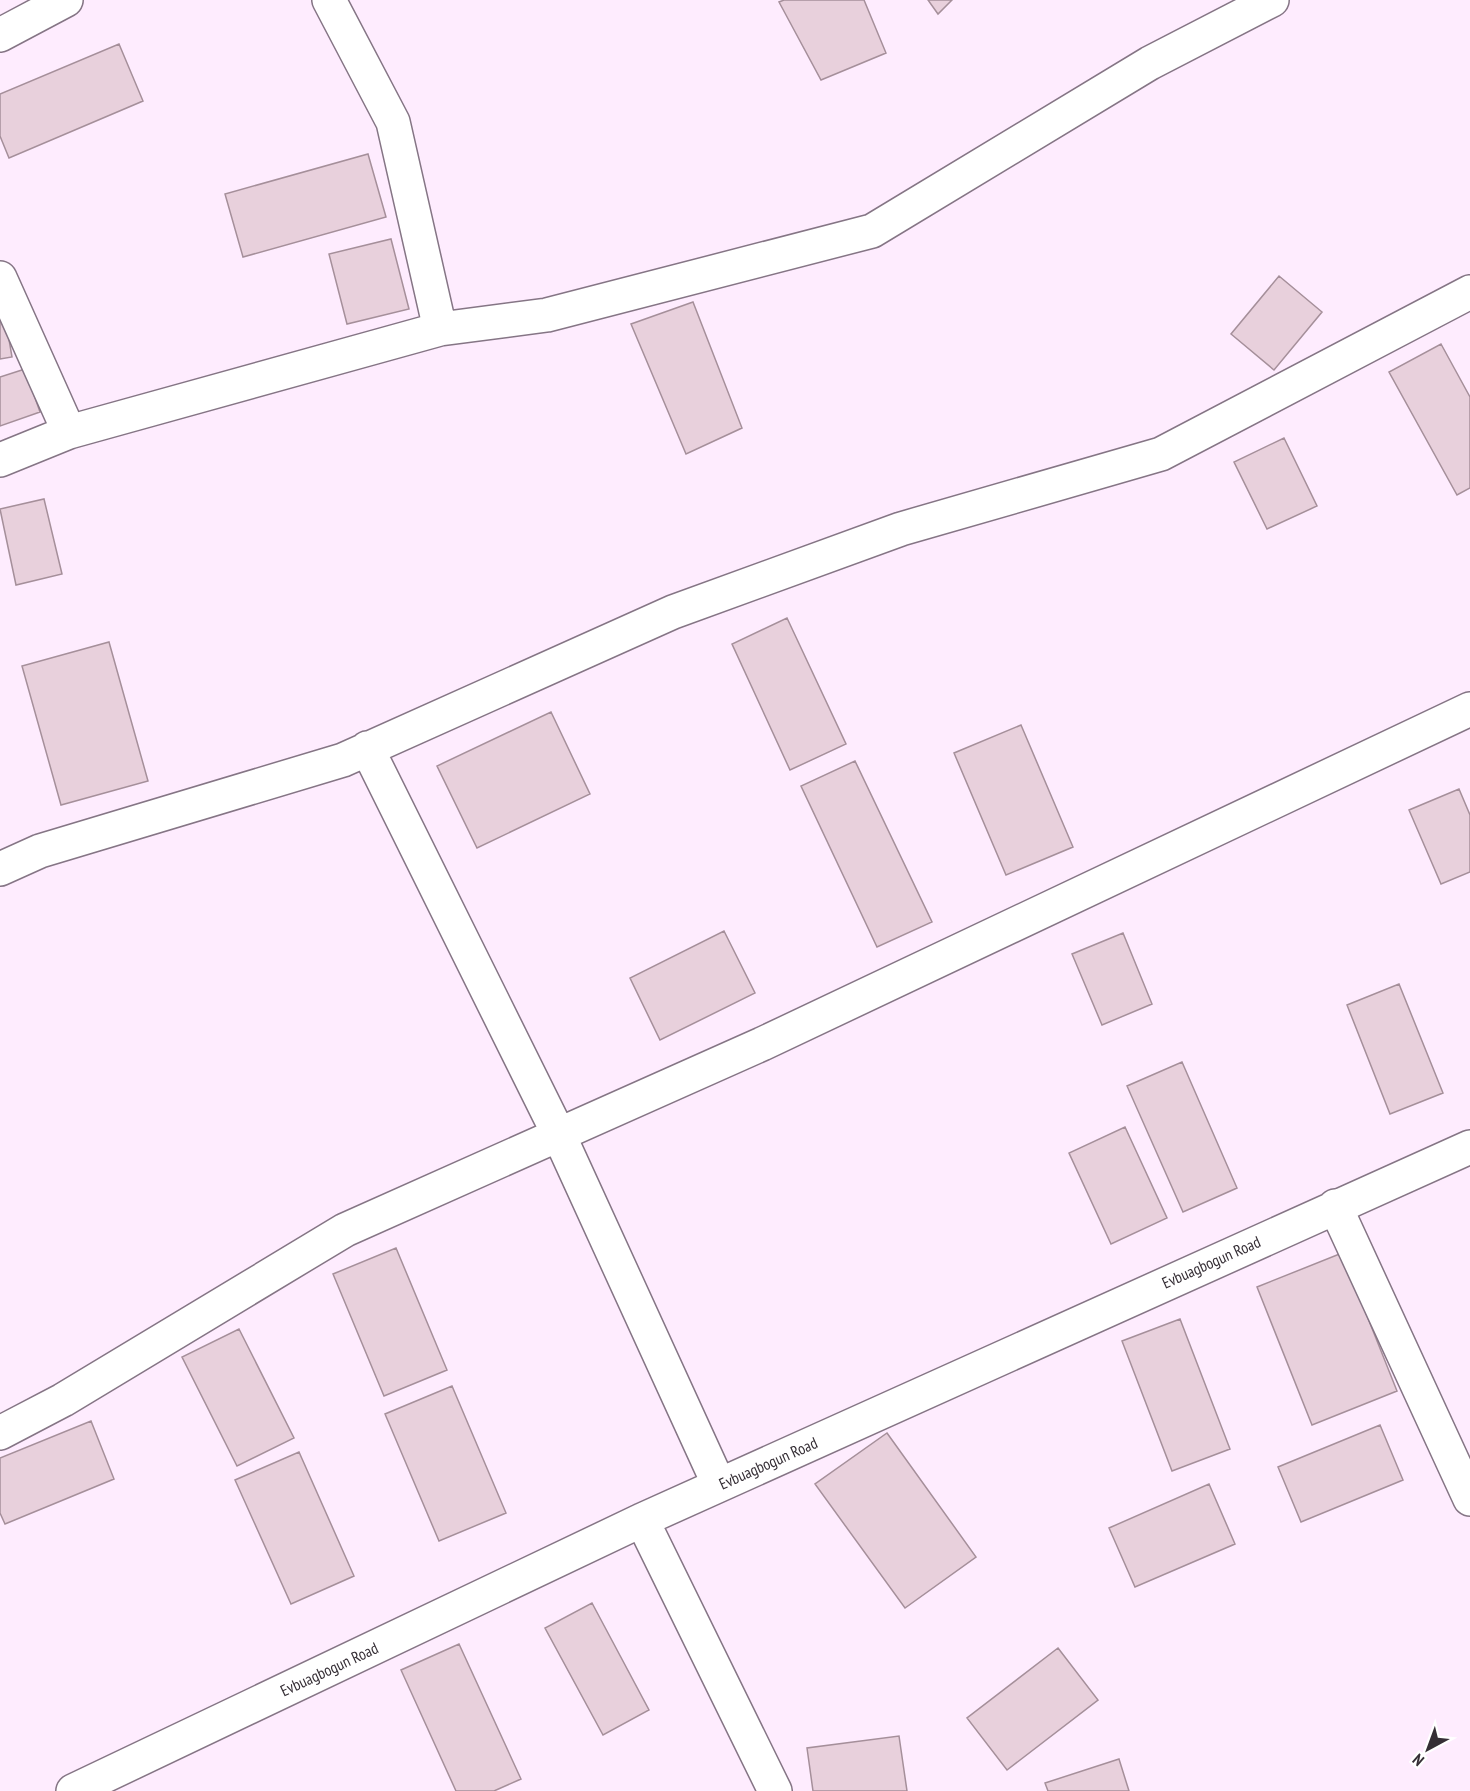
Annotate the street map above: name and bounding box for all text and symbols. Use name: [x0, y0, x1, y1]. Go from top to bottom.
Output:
street label: Evbuagbogun Road: [1159, 1231, 1263, 1293]
street label: Evbuagbogun Road: [716, 1432, 820, 1494]
street label: Evbuagbogun Road: [277, 1638, 381, 1700]
north arrow: [1398, 1719, 1458, 1779]
text: N: [1408, 1750, 1428, 1771]

